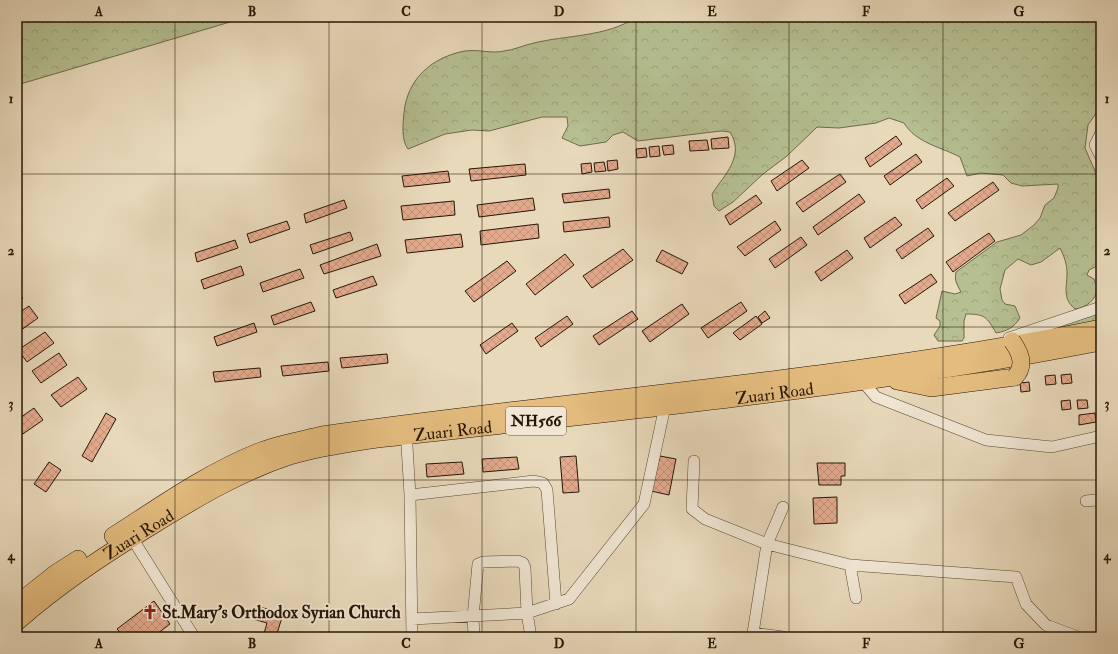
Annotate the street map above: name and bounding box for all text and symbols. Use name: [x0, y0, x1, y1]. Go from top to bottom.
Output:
text: A: [94, 4, 104, 20]
text: B: [248, 4, 256, 20]
text: C: [401, 4, 411, 20]
text: D: [554, 4, 565, 20]
text: E: [707, 4, 717, 20]
text: F: [862, 4, 871, 20]
text: G: [1014, 4, 1025, 20]
text: 1: [9, 91, 14, 107]
text: 1: [1105, 91, 1110, 107]
text: 2: [8, 243, 15, 259]
text: 2: [1104, 243, 1111, 259]
street label: Zuari Road: [734, 378, 816, 409]
text: 3: [9, 396, 14, 412]
text: 3: [1105, 396, 1110, 412]
road number: NH566: [506, 407, 566, 435]
street label: Zuari Road: [413, 416, 494, 445]
street label: Zuari Road: [100, 504, 178, 564]
text: 4: [6, 548, 15, 564]
text: 4: [1102, 548, 1111, 564]
place label: St.Mary's Orthodox Syrian Church: [162, 602, 401, 624]
church icon: St.Mary's Orthodox Syrian Church: [141, 603, 159, 621]
text: A: [94, 636, 104, 652]
text: B: [248, 636, 256, 652]
text: C: [401, 636, 411, 652]
text: D: [554, 636, 565, 652]
text: E: [707, 636, 717, 652]
text: F: [862, 636, 871, 652]
text: G: [1014, 636, 1025, 652]

